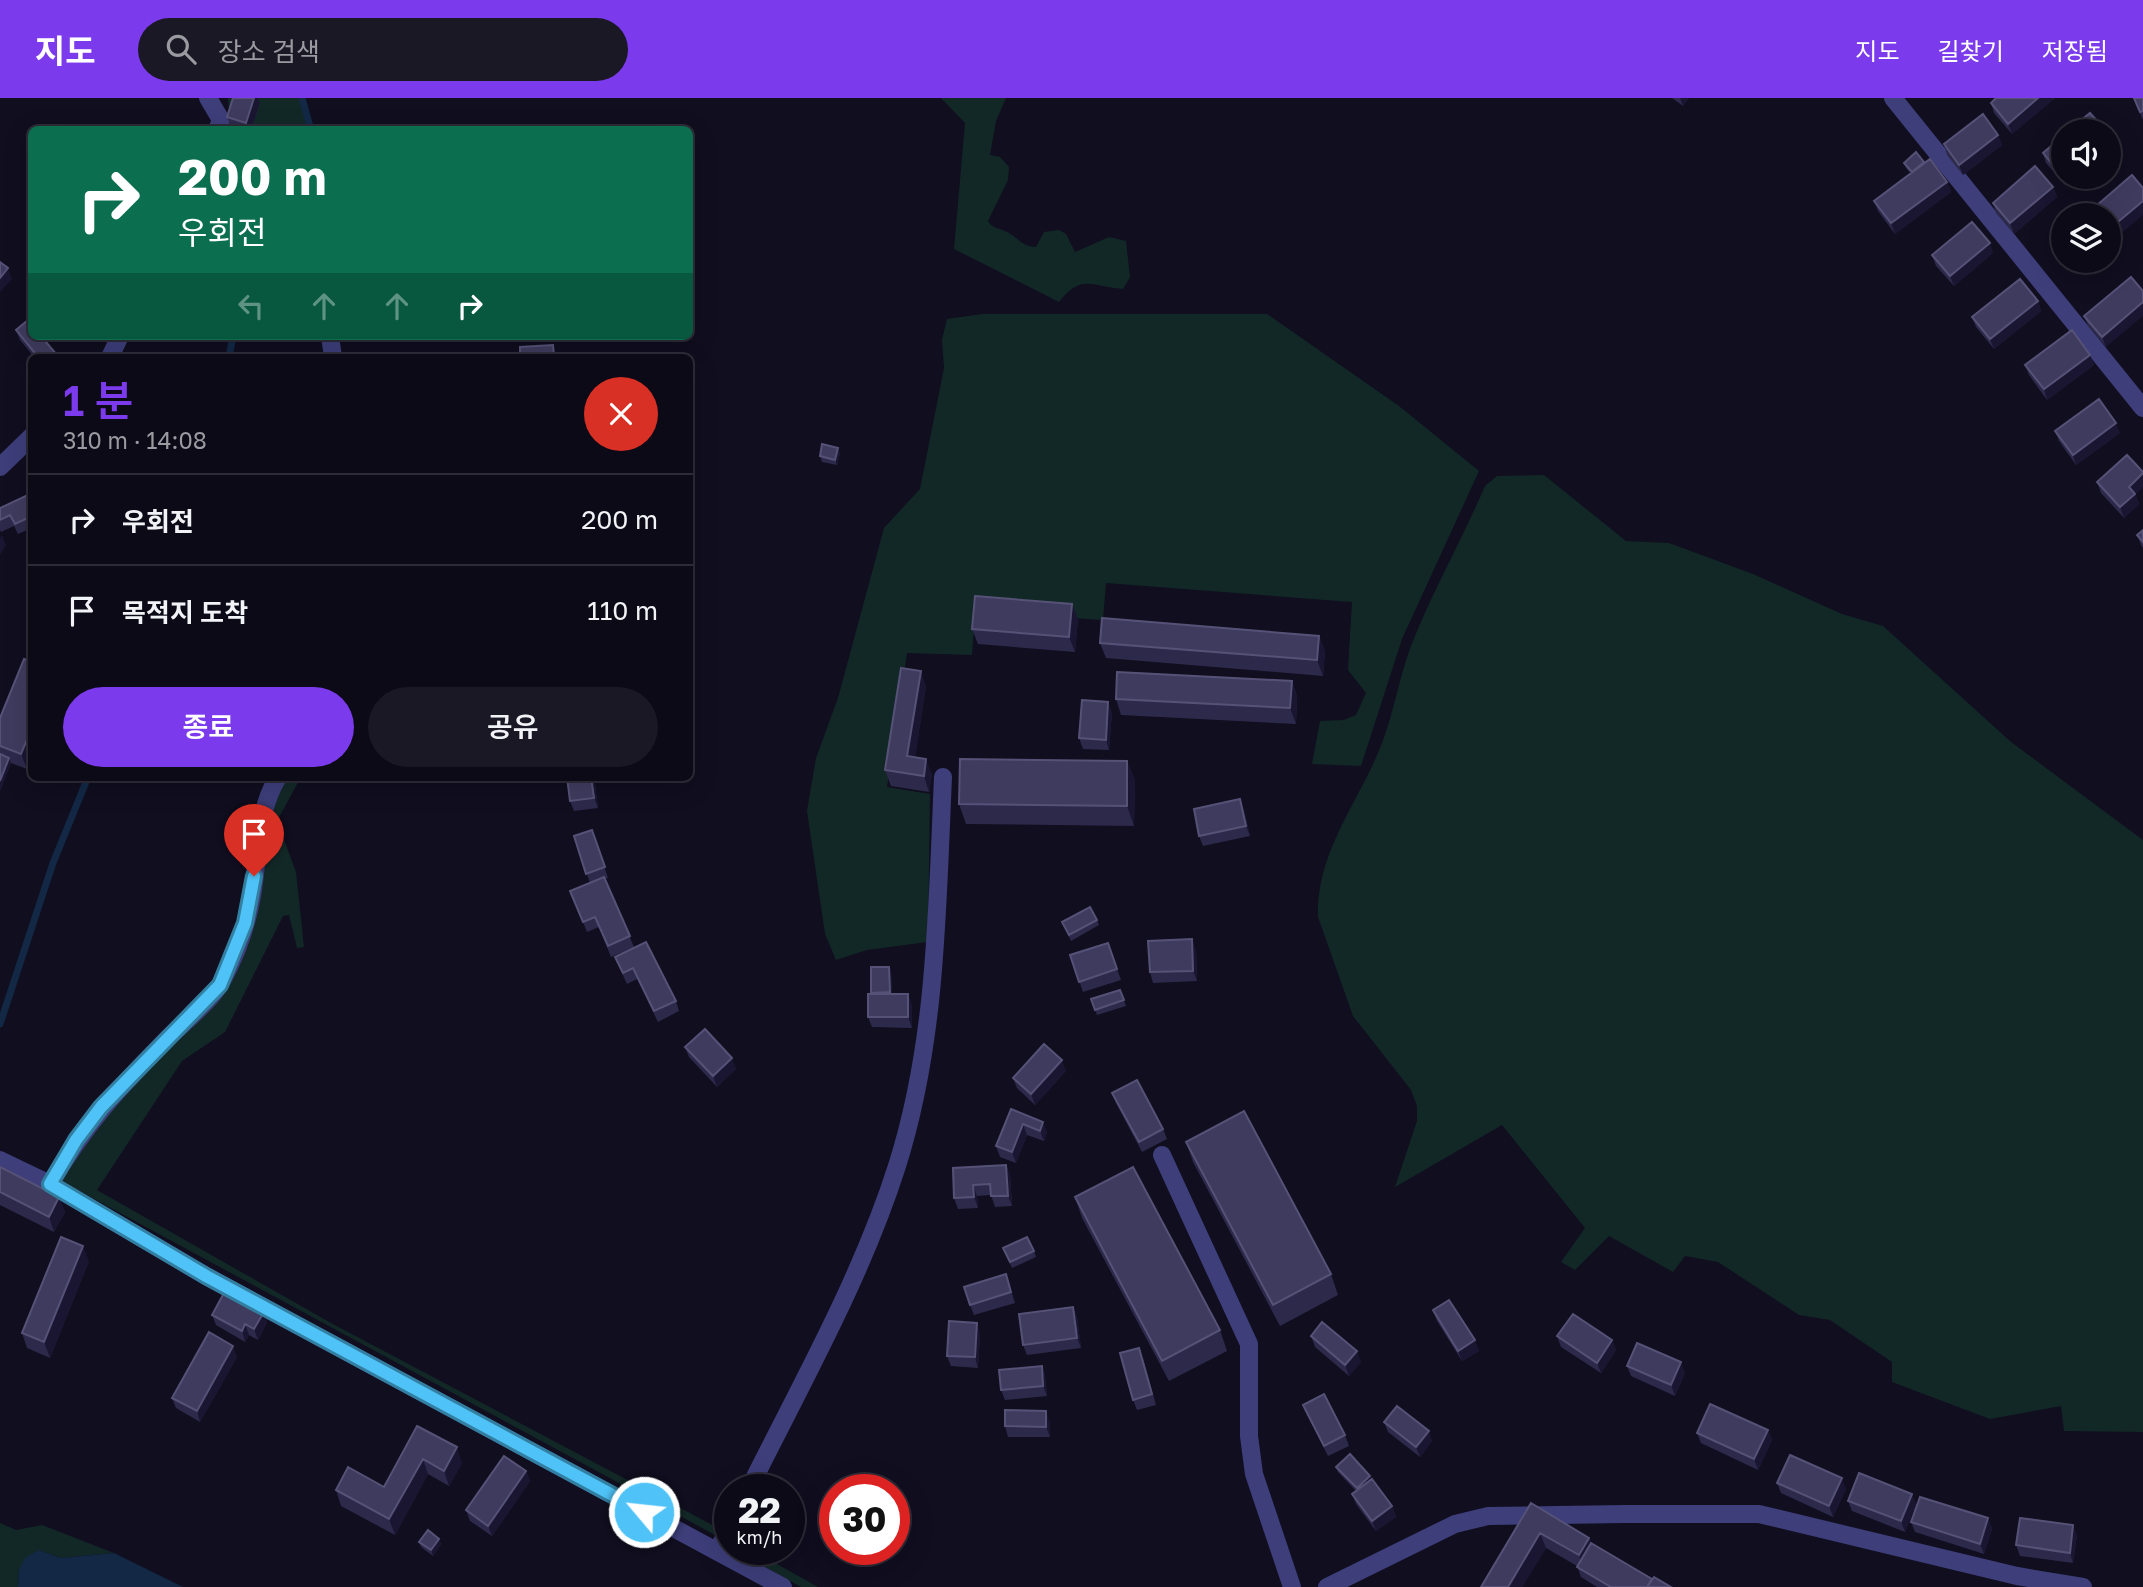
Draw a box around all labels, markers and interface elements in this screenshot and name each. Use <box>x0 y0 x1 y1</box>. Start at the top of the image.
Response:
search box <box>138 18 628 81</box>
icon: search <box>162 30 200 68</box>
text: 지도 <box>35 31 96 70</box>
text: 장소 검색 <box>218 36 320 67</box>
text: 지도 <box>1855 36 1900 65</box>
text: 길찾기 <box>1938 36 2004 65</box>
text: 저장됨 <box>2042 36 2108 65</box>
map controls <box>2051 119 2121 273</box>
button: sound <box>2051 119 2121 189</box>
text: 200 m <box>178 147 327 206</box>
icon: right <box>63 154 154 245</box>
button: layers <box>2051 203 2121 273</box>
text: 우회전 <box>178 213 266 251</box>
icon: left <box>232 287 270 325</box>
icon: ahead <box>305 287 343 325</box>
icon: ahead <box>378 287 416 325</box>
icon: right <box>451 287 489 325</box>
text: 1 분 <box>63 375 133 425</box>
button: close <box>584 377 658 451</box>
text: 310 m · 14:08 <box>63 426 207 454</box>
icon: right <box>63 501 101 539</box>
text: 200 m <box>581 504 658 535</box>
text: 우회전 <box>122 506 194 537</box>
icon: arrive <box>63 592 101 630</box>
text: 110 m <box>587 595 658 626</box>
text: 목적지 도착 <box>122 597 248 628</box>
button: 종료 <box>63 687 354 767</box>
button: 공유 <box>368 687 658 767</box>
pin <box>224 804 284 876</box>
icon: arrive <box>235 815 273 853</box>
speed limit sign: 30 <box>819 1474 910 1565</box>
position arrow <box>607 1475 681 1549</box>
text: 22 <box>738 1489 781 1531</box>
text: km/h <box>737 1526 782 1548</box>

